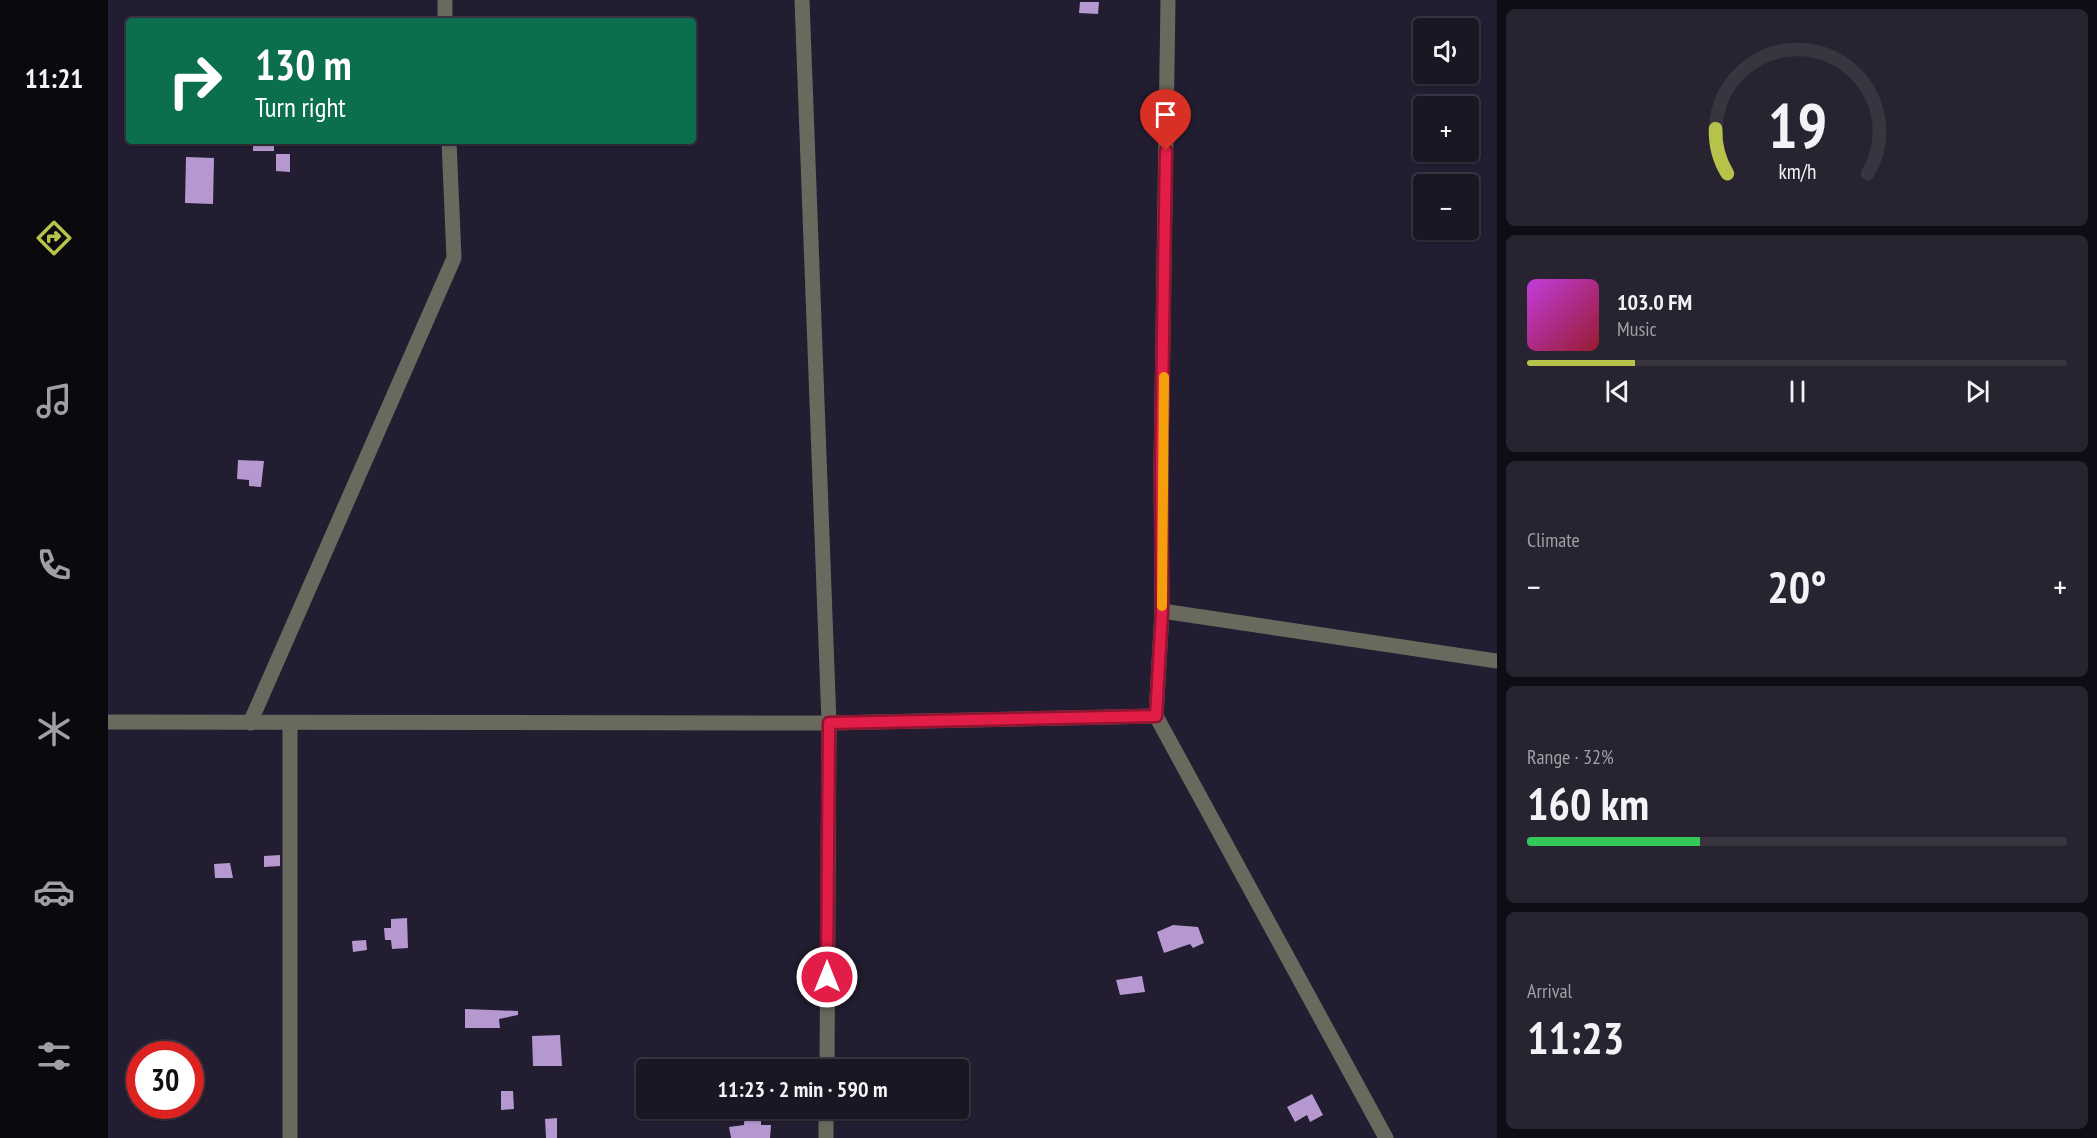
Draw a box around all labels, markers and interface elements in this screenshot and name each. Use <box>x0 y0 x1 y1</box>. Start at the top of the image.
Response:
map controls <box>1413 18 1479 240</box>
button: sound <box>1413 18 1479 84</box>
text: 130 m <box>255 37 352 92</box>
icon: right <box>156 42 234 120</box>
text: 11:21 <box>25 61 83 95</box>
text: 19 <box>1767 85 1827 166</box>
pin <box>1140 89 1191 151</box>
text: Turn right <box>255 90 346 124</box>
button: + <box>1413 96 1479 162</box>
icon: arrive <box>1149 98 1182 131</box>
text: km/h <box>1778 158 1816 186</box>
button: − <box>1413 174 1479 240</box>
icon: directions <box>33 217 75 259</box>
text: 103.0 FM <box>1617 288 1692 316</box>
text: Music <box>1617 316 1657 342</box>
icon: previous <box>1601 375 1634 408</box>
icon: pause <box>1781 375 1814 408</box>
icon: next <box>1961 375 1994 408</box>
icon: music <box>33 380 75 422</box>
text: Climate <box>1527 527 1580 553</box>
icon: phone <box>33 544 75 586</box>
text: 20° <box>1767 557 1827 615</box>
text: − <box>1527 565 1541 608</box>
text: + <box>2053 565 2067 608</box>
icon: climate <box>33 708 75 750</box>
text: Range · 32% <box>1527 744 1614 770</box>
text: 160 km <box>1527 774 1649 832</box>
icon: car <box>33 871 75 913</box>
position arrow <box>795 945 859 1009</box>
text: Arrival <box>1527 978 1572 1004</box>
text: 11:23 <box>1527 1008 1624 1066</box>
icon: filters <box>33 1035 75 1077</box>
speed limit sign: 30 <box>126 1041 204 1119</box>
text: 11:23 · 2 min · 590 m <box>717 1075 888 1103</box>

